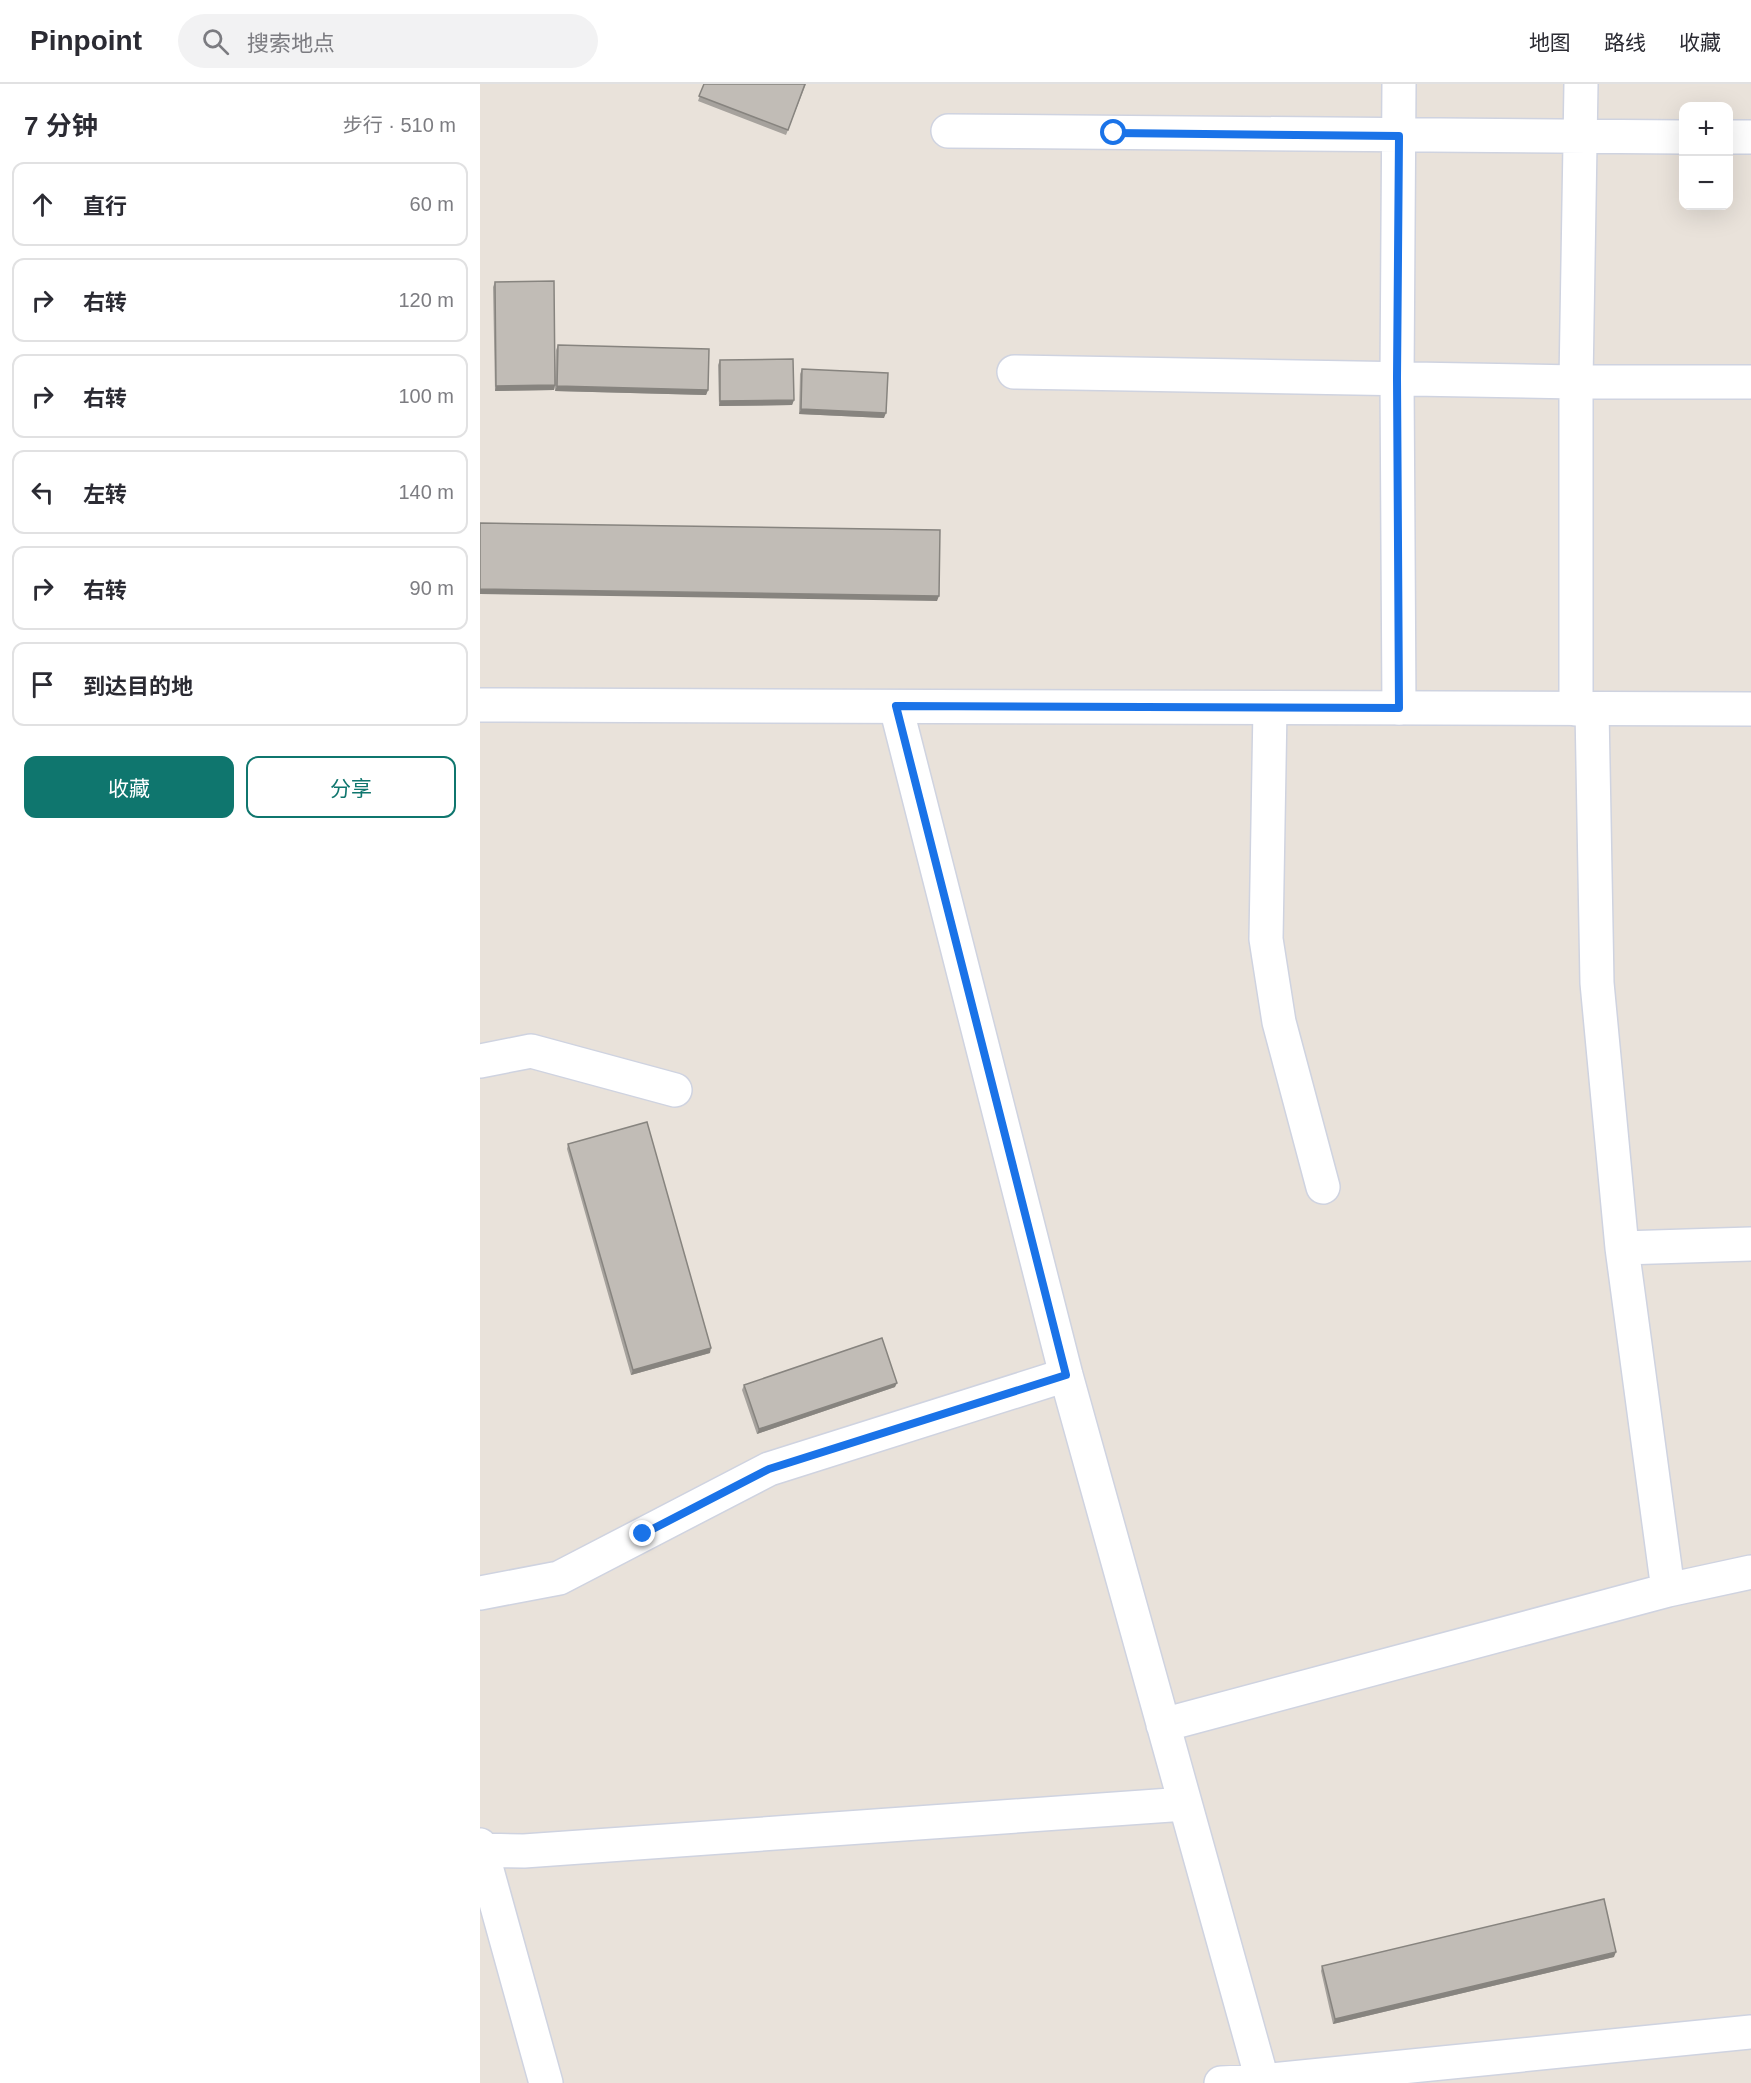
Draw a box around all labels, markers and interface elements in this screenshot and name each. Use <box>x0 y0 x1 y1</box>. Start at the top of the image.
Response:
search box <box>178 14 598 68</box>
text: Pinpoint <box>30 25 142 56</box>
icon: search <box>199 25 232 58</box>
text: 搜索地点 <box>247 31 335 56</box>
text: 地图 <box>1529 31 1571 54</box>
text: 路线 <box>1604 31 1646 54</box>
text: 收藏 <box>1679 31 1721 54</box>
map controls <box>1679 102 1733 210</box>
button: + <box>1679 102 1733 156</box>
text: 7 分钟 <box>24 111 98 141</box>
text: 步行 · 510 m <box>343 114 456 136</box>
route start <box>1100 119 1126 145</box>
button: − <box>1679 156 1733 210</box>
icon: ahead <box>26 188 59 221</box>
text: 60 m <box>410 193 454 215</box>
text: 直行 <box>83 194 127 219</box>
icon: right <box>26 284 59 317</box>
text: 120 m <box>398 289 454 311</box>
text: 右转 <box>83 290 127 315</box>
icon: right <box>26 380 59 413</box>
text: 100 m <box>398 385 454 407</box>
text: 右转 <box>83 386 127 411</box>
icon: left <box>26 476 59 509</box>
text: 140 m <box>398 481 454 503</box>
text: 左转 <box>83 482 127 507</box>
icon: right <box>26 572 59 605</box>
text: 90 m <box>410 577 454 599</box>
text: 右转 <box>83 578 127 603</box>
icon: arrive <box>26 668 59 701</box>
text: 到达目的地 <box>83 674 193 699</box>
button: 收藏 <box>24 756 234 818</box>
button: 分享 <box>246 756 456 818</box>
route end <box>629 1520 655 1546</box>

